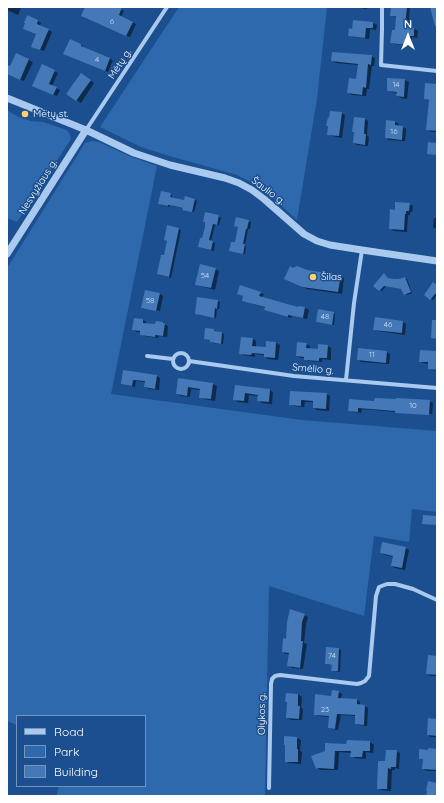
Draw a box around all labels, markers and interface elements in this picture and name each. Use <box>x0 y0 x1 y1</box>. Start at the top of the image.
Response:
north arrow <box>388 16 428 56</box>
house number: 6 <box>110 17 114 27</box>
text: N <box>404 17 412 31</box>
street label: Mėtų g. <box>106 47 134 81</box>
house number: 4 <box>95 55 99 65</box>
house number: 14 <box>392 80 400 90</box>
place label: Mėtų st. <box>33 108 69 120</box>
marker: Mėtų st. <box>20 109 30 119</box>
house number: 16 <box>390 127 398 137</box>
street label: Nesvyžiaus g. <box>16 157 60 217</box>
street label: Šaulio g. <box>249 175 287 207</box>
house number: 54 <box>201 271 209 281</box>
place label: Šilas <box>321 271 342 283</box>
marker: Šilas <box>308 272 318 282</box>
house number: 58 <box>146 296 154 306</box>
house number: 48 <box>321 312 329 322</box>
house number: 46 <box>384 320 392 330</box>
house number: 11 <box>369 350 375 360</box>
street label: Smėlio g. <box>292 361 334 377</box>
house number: 10 <box>409 401 417 411</box>
house number: 74 <box>328 651 336 661</box>
street label: Olykos g. <box>256 693 268 735</box>
house number: 23 <box>321 705 329 715</box>
legend <box>16 715 146 787</box>
text: Road <box>54 724 84 739</box>
text: Park <box>54 744 79 759</box>
text: Building <box>54 764 98 779</box>

